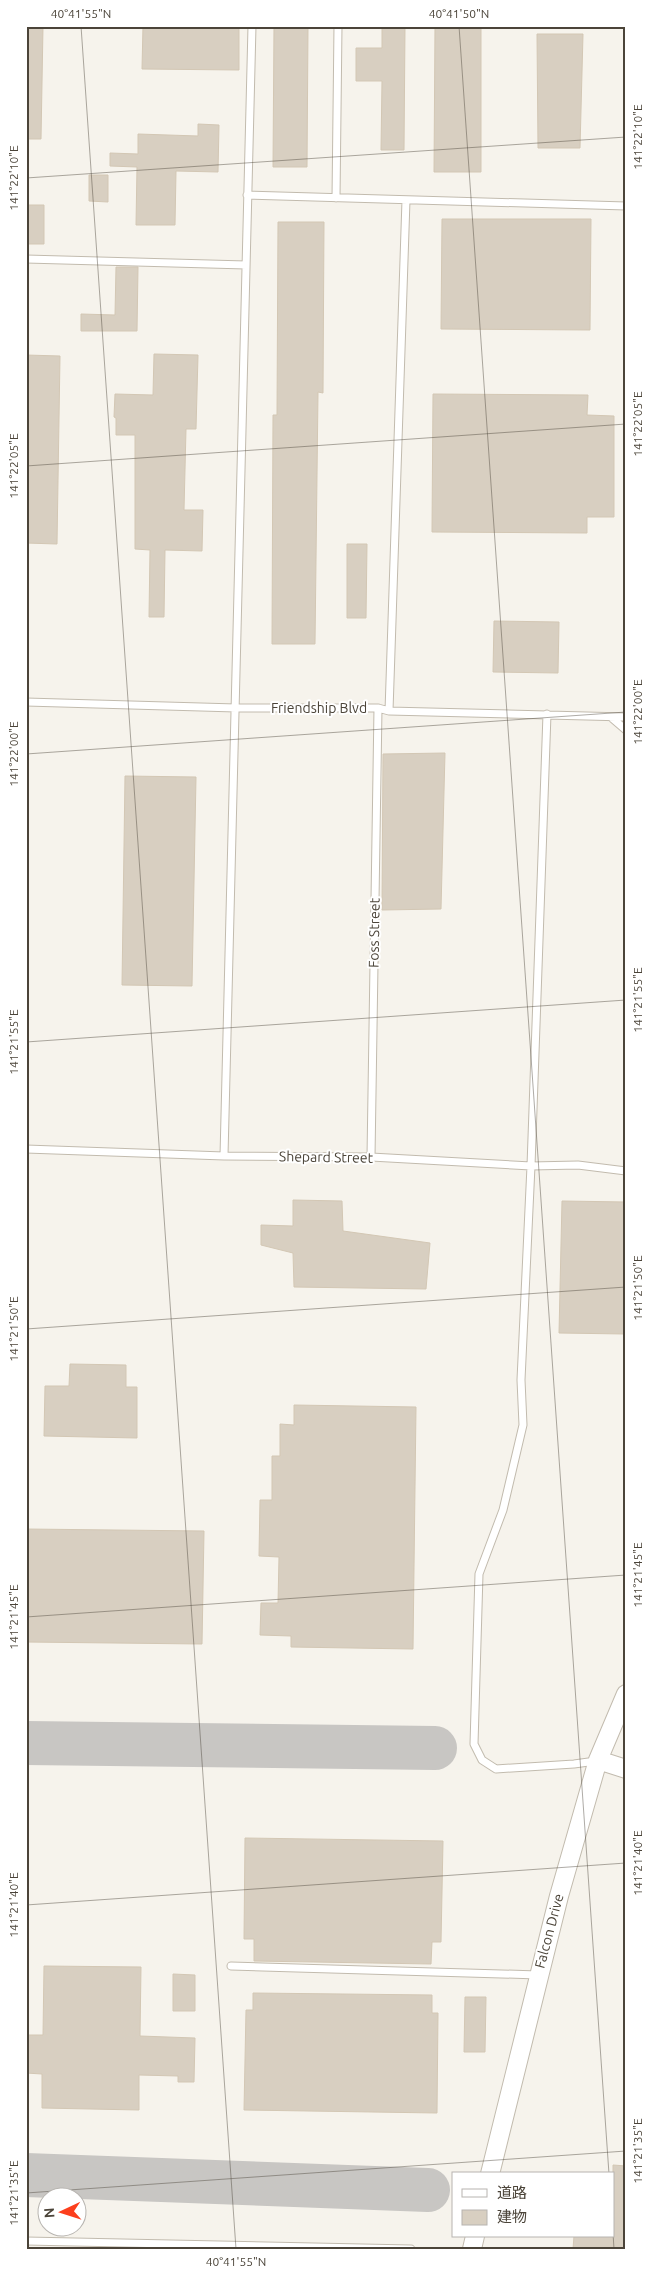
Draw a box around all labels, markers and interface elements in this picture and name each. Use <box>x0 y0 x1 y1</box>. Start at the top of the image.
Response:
text: 40°41'55"N <box>51 7 111 20</box>
text: 40°41'50"N <box>429 7 489 20</box>
text: 141°22'10"E <box>631 104 644 170</box>
text: 141°22'10"E <box>7 145 20 211</box>
text: 141°22'05"E <box>631 391 644 457</box>
text: 141°22'05"E <box>7 433 20 499</box>
text: 141°22'00"E <box>631 679 644 745</box>
street label: Friendship Blvd <box>271 700 367 716</box>
text: 141°22'00"E <box>7 721 20 787</box>
street label: Foss Street <box>365 897 383 968</box>
text: 141°21'55"E <box>631 967 644 1033</box>
text: 141°21'55"E <box>7 1009 20 1075</box>
street label: Shepard Street <box>279 1148 374 1166</box>
text: 141°21'50"E <box>631 1255 644 1321</box>
text: 141°21'50"E <box>7 1296 20 1362</box>
text: 141°21'45"E <box>631 1542 644 1608</box>
text: 141°21'45"E <box>7 1584 20 1650</box>
text: 141°21'40"E <box>631 1830 644 1896</box>
text: 141°21'40"E <box>7 1872 20 1938</box>
street label: Falcon Drive <box>531 1892 567 1970</box>
text: 141°21'35"E <box>631 2118 644 2184</box>
text: 141°21'35"E <box>7 2160 20 2226</box>
legend <box>452 2172 614 2238</box>
text: 道路 <box>497 2184 527 2201</box>
north arrow <box>38 2188 88 2238</box>
text: N <box>41 2207 57 2219</box>
text: 建物 <box>497 2208 527 2225</box>
text: 40°41'55"N <box>206 2255 266 2268</box>

